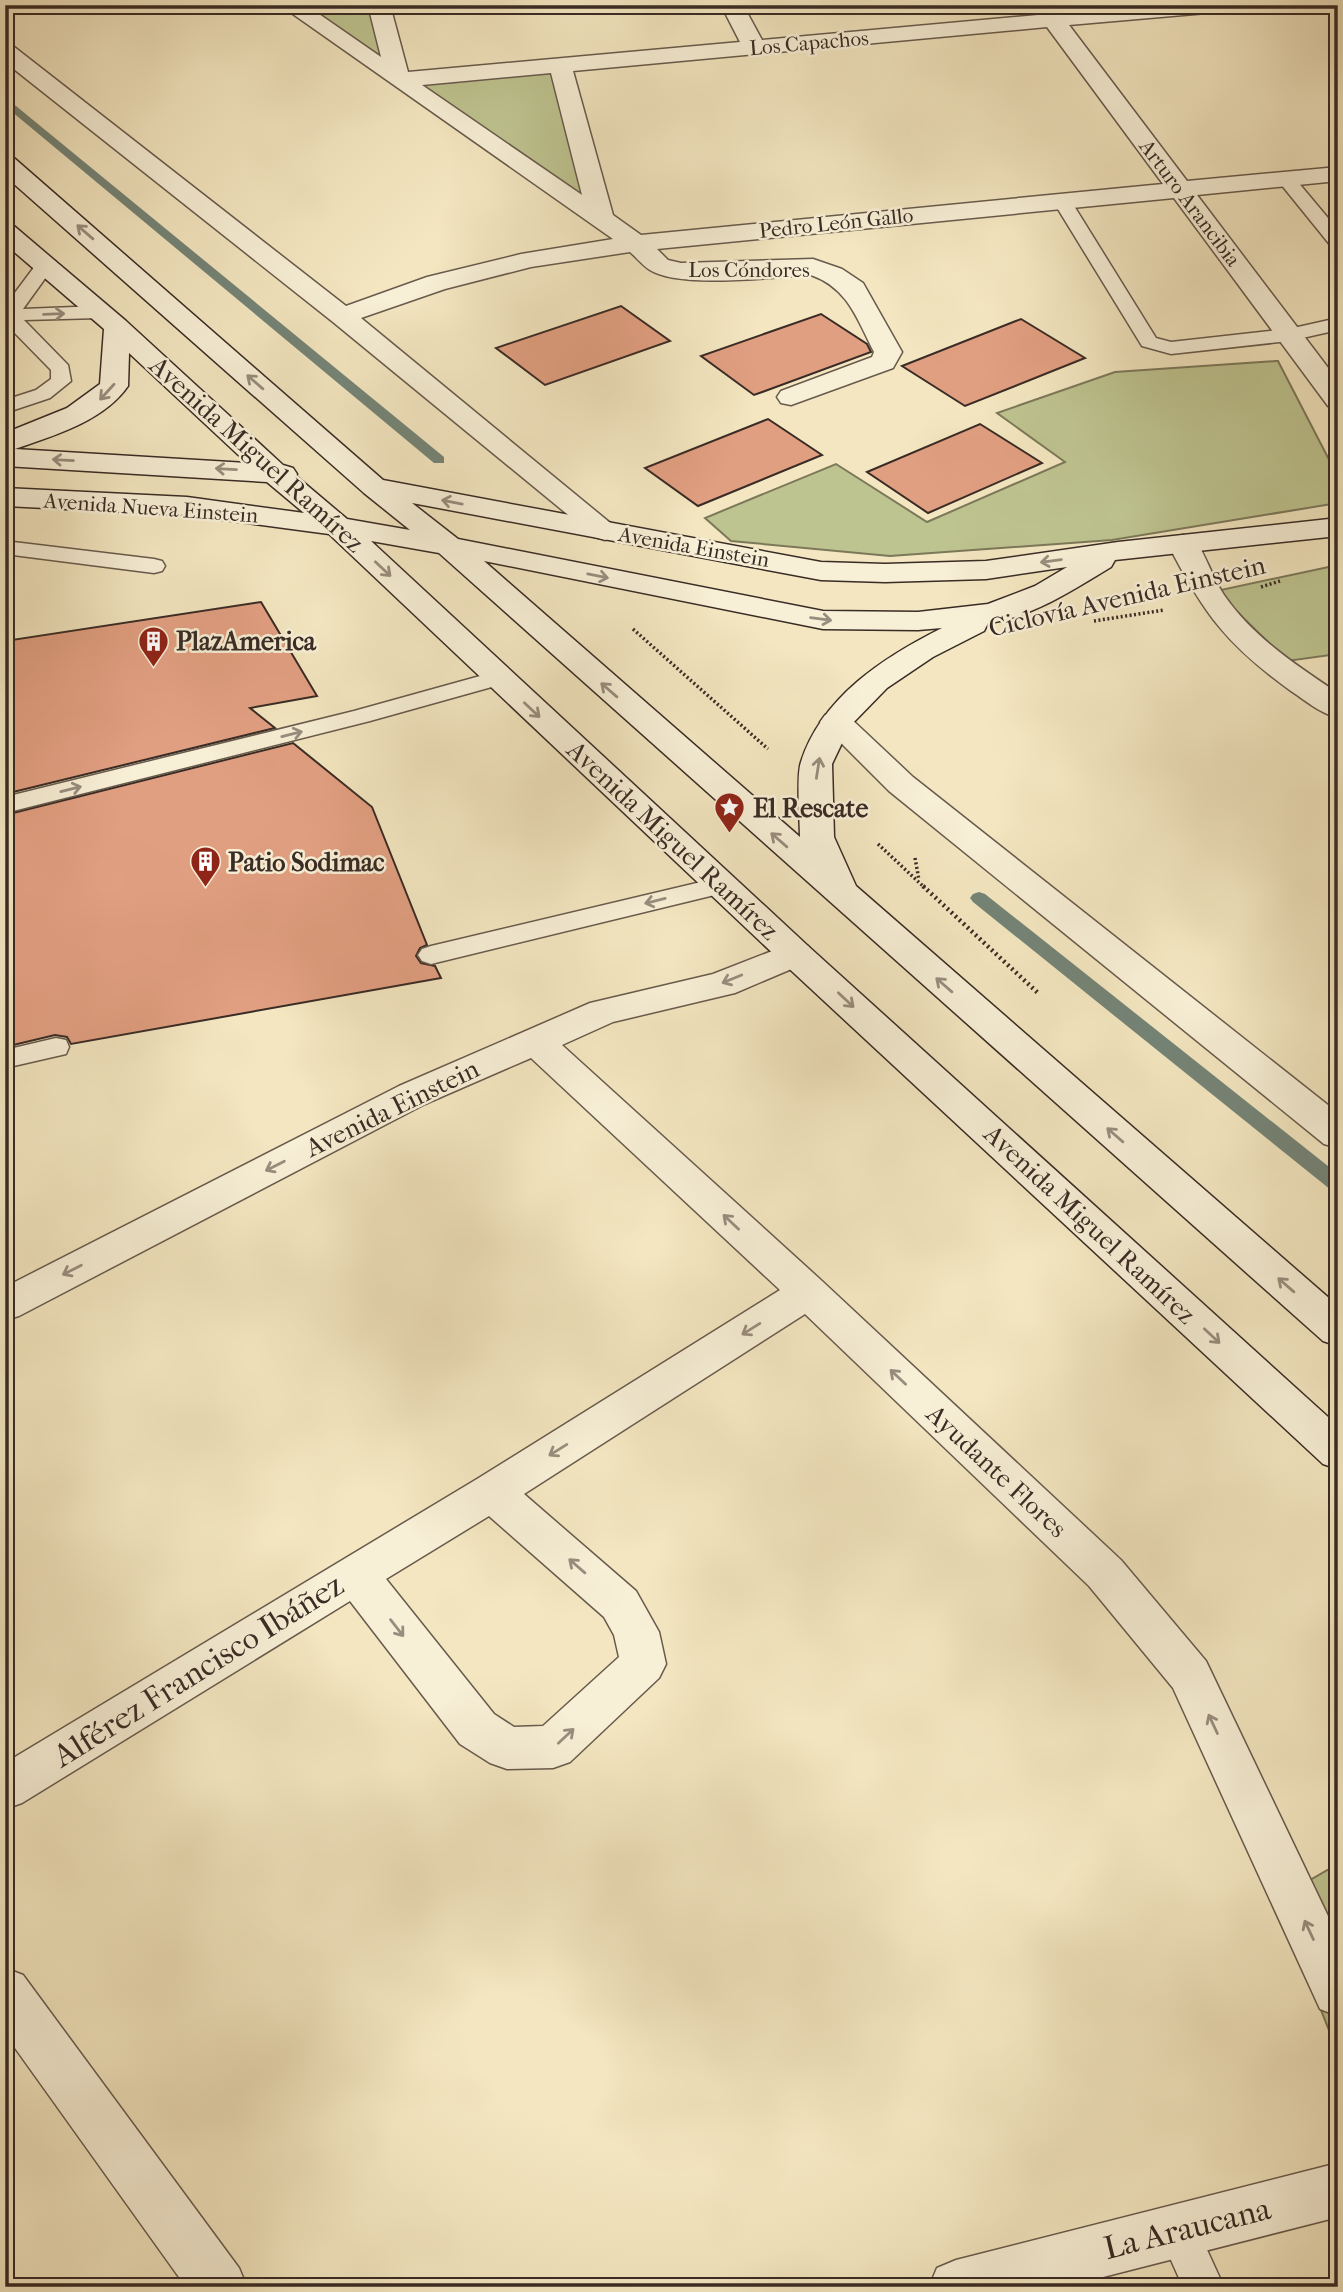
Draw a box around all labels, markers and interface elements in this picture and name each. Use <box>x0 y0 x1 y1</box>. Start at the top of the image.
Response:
street label: Los Capachos <box>748 26 870 60</box>
street label: Arturo Arancibia <box>1134 134 1246 271</box>
street label: Pedro León Gallo <box>758 203 914 243</box>
one-way arrow <box>76 224 94 240</box>
street label: Los Cóndores <box>688 258 810 282</box>
one-way arrow <box>42 307 65 320</box>
street label: Avenida Miguel Ramírez <box>142 349 370 559</box>
one-way arrow <box>246 374 264 390</box>
one-way arrow <box>99 383 115 401</box>
one-way arrow <box>52 453 75 466</box>
one-way arrow <box>215 463 238 476</box>
street label: Avenida Nueva Einstein <box>42 488 259 527</box>
one-way arrow <box>441 495 464 508</box>
street label: Avenida Einstein <box>616 522 771 572</box>
street label: Ciclovía Avenida Einstein <box>986 550 1269 643</box>
one-way arrow <box>1040 554 1063 567</box>
one-way arrow <box>374 561 391 578</box>
one-way arrow <box>586 569 609 583</box>
one-way arrow <box>809 612 832 625</box>
building icon: PlazAmerica <box>136 624 170 668</box>
place label: PlazAmerica <box>176 626 317 657</box>
one-way arrow <box>600 682 618 698</box>
one-way arrow <box>523 702 541 718</box>
one-way arrow <box>280 727 303 740</box>
street label: Avenida Miguel Ramírez <box>560 734 785 946</box>
one-way arrow <box>812 757 825 779</box>
one-way arrow <box>60 782 82 795</box>
place icon: El Rescate <box>713 791 747 835</box>
place label: El Rescate <box>753 793 868 824</box>
one-way arrow <box>771 832 789 848</box>
building icon: Patio Sodimac <box>188 845 222 889</box>
place label: Patio Sodimac <box>228 847 385 878</box>
one-way arrow <box>644 895 667 909</box>
one-way arrow <box>722 974 743 987</box>
one-way arrow <box>935 977 953 993</box>
one-way arrow <box>836 992 854 1008</box>
street label: Avenida Einstein <box>300 1053 484 1164</box>
street label: Avenida Miguel Ramírez <box>977 1118 1202 1330</box>
one-way arrow <box>1107 1127 1125 1143</box>
one-way arrow <box>265 1159 286 1173</box>
one-way arrow <box>723 1213 740 1230</box>
one-way arrow <box>62 1264 83 1277</box>
one-way arrow <box>1278 1277 1296 1293</box>
one-way arrow <box>741 1322 761 1336</box>
one-way arrow <box>1203 1328 1220 1345</box>
one-way arrow <box>890 1368 907 1385</box>
street label: Ayudante Flores <box>919 1398 1073 1544</box>
one-way arrow <box>549 1442 568 1457</box>
one-way arrow <box>568 1558 586 1574</box>
street label: Alférez Francisco Ibáñez <box>45 1566 350 1776</box>
one-way arrow <box>390 1618 405 1636</box>
one-way arrow <box>1206 1714 1219 1735</box>
one-way arrow <box>557 1728 575 1744</box>
one-way arrow <box>1302 1920 1315 1942</box>
street label: La Araucana <box>1100 2190 1275 2267</box>

